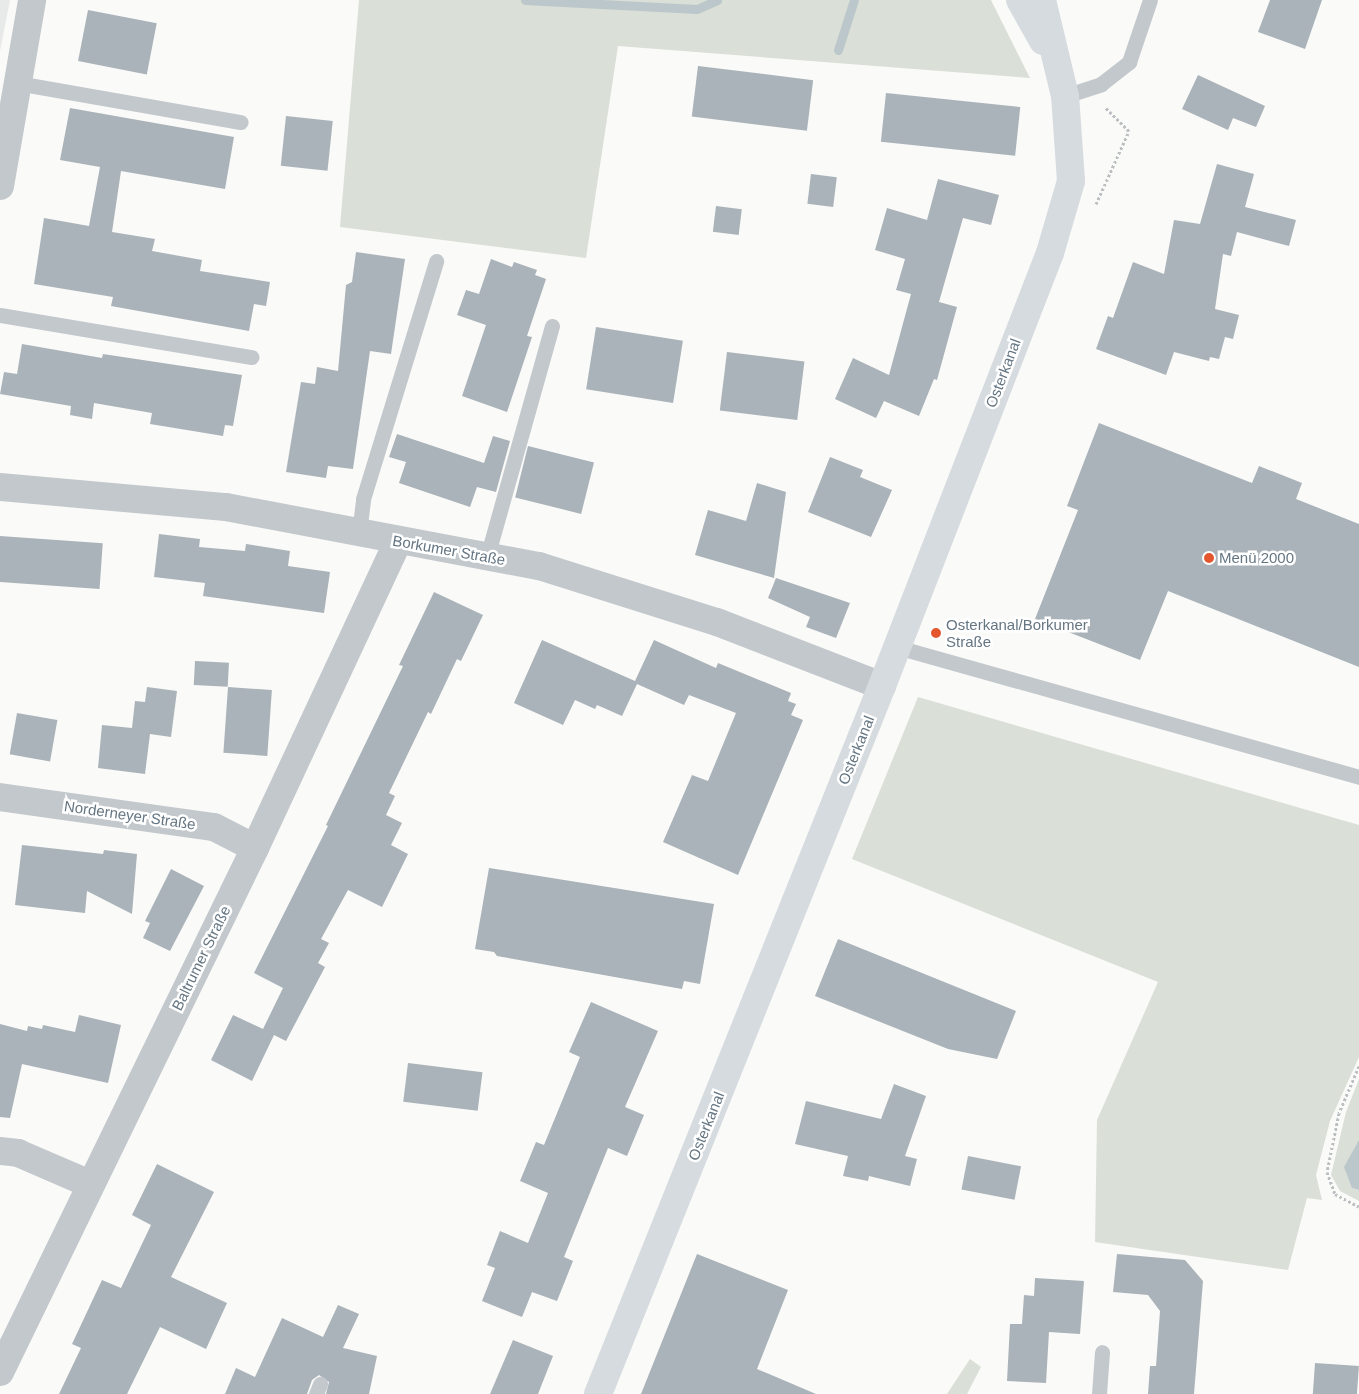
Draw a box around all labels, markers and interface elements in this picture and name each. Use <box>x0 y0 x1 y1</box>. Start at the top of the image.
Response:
street label: Osterkanal <box>982 336 1024 410</box>
street label: Borkumer Straße <box>391 531 507 569</box>
place label: Menü 2000 <box>1219 549 1294 567</box>
marker: Menü 2000 <box>1203 552 1215 564</box>
place label: Osterkanal/Borkumer Straße <box>946 615 1088 650</box>
marker: Osterkanal/Borkumer Straße <box>930 627 942 639</box>
street label: Osterkanal <box>834 713 878 787</box>
street label: Norderneyer Straße <box>63 797 197 833</box>
street label: Baltrumer Straße <box>168 903 234 1013</box>
street label: Osterkanal <box>684 1089 728 1163</box>

